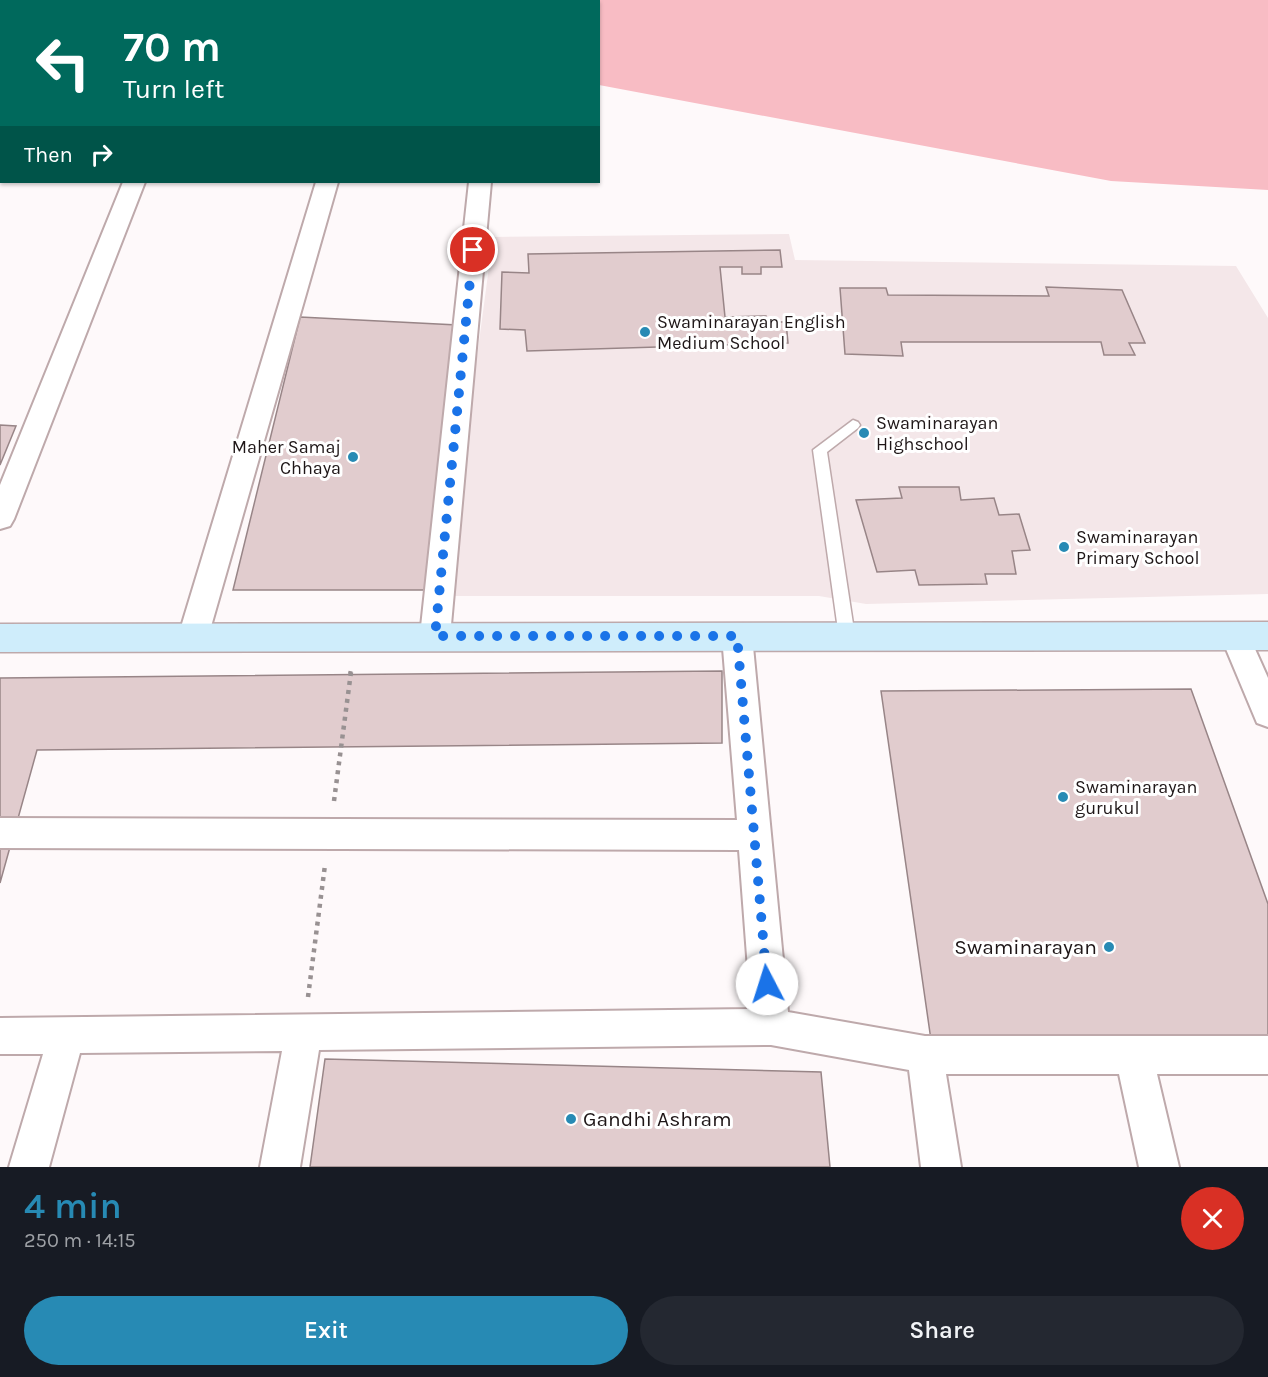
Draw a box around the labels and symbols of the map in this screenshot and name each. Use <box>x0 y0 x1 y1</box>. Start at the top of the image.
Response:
pin <box>447 224 498 275</box>
place label: Swaminarayan English Medium School <box>657 311 846 354</box>
marker: Swaminarayan English Medium School <box>638 325 652 339</box>
place label: Swaminarayan Highschool <box>876 412 998 455</box>
marker: Swaminarayan Highschool <box>857 426 871 440</box>
place label: Maher Samaj Chhaya <box>232 436 341 479</box>
marker: Maher Samaj Chhaya <box>346 450 360 464</box>
place label: Swaminarayan Primary School <box>1076 526 1200 569</box>
marker: Swaminarayan Primary School <box>1057 540 1071 554</box>
place label: Swaminarayan gurukul <box>1075 776 1197 819</box>
marker: Swaminarayan gurukul <box>1056 790 1070 804</box>
place label: Swaminarayan <box>954 935 1097 959</box>
marker: Swaminarayan <box>1102 940 1116 954</box>
position arrow <box>735 952 799 1016</box>
place label: Gandhi Ashram <box>583 1107 732 1131</box>
marker: Gandhi Ashram <box>564 1112 578 1126</box>

